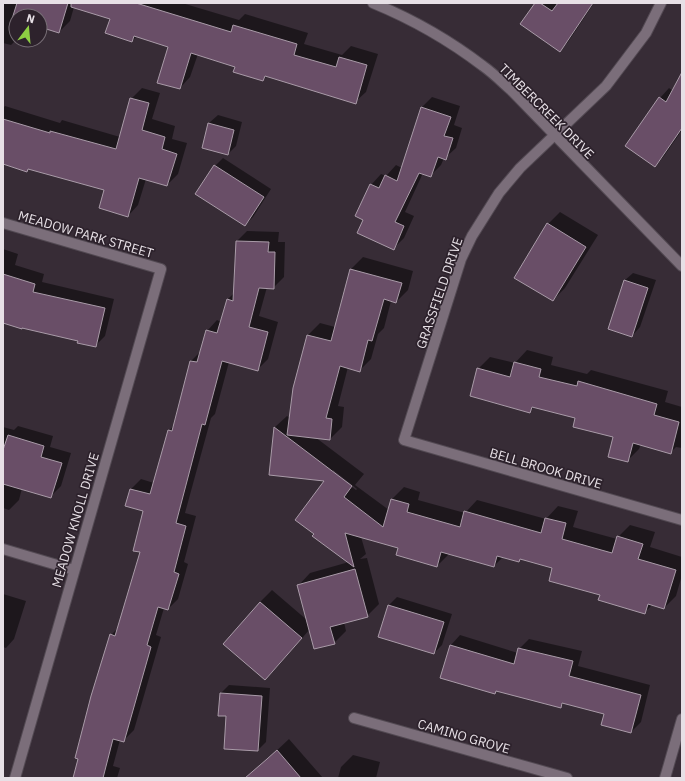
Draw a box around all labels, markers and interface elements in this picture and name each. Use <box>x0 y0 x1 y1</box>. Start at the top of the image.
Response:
north arrow <box>8 8 48 48</box>
text: N <box>25 11 37 26</box>
street label: TIMBERCREEK DRIVE <box>495 60 598 163</box>
street label: MEADOW PARK STREET <box>16 207 156 262</box>
street label: GRASSFIELD DRIVE <box>412 235 467 351</box>
street label: BELL BROOK DRIVE <box>488 444 604 493</box>
street label: MEADOW KNOLL DRIVE <box>48 451 103 590</box>
street label: CAMINO GROVE <box>416 715 512 758</box>

